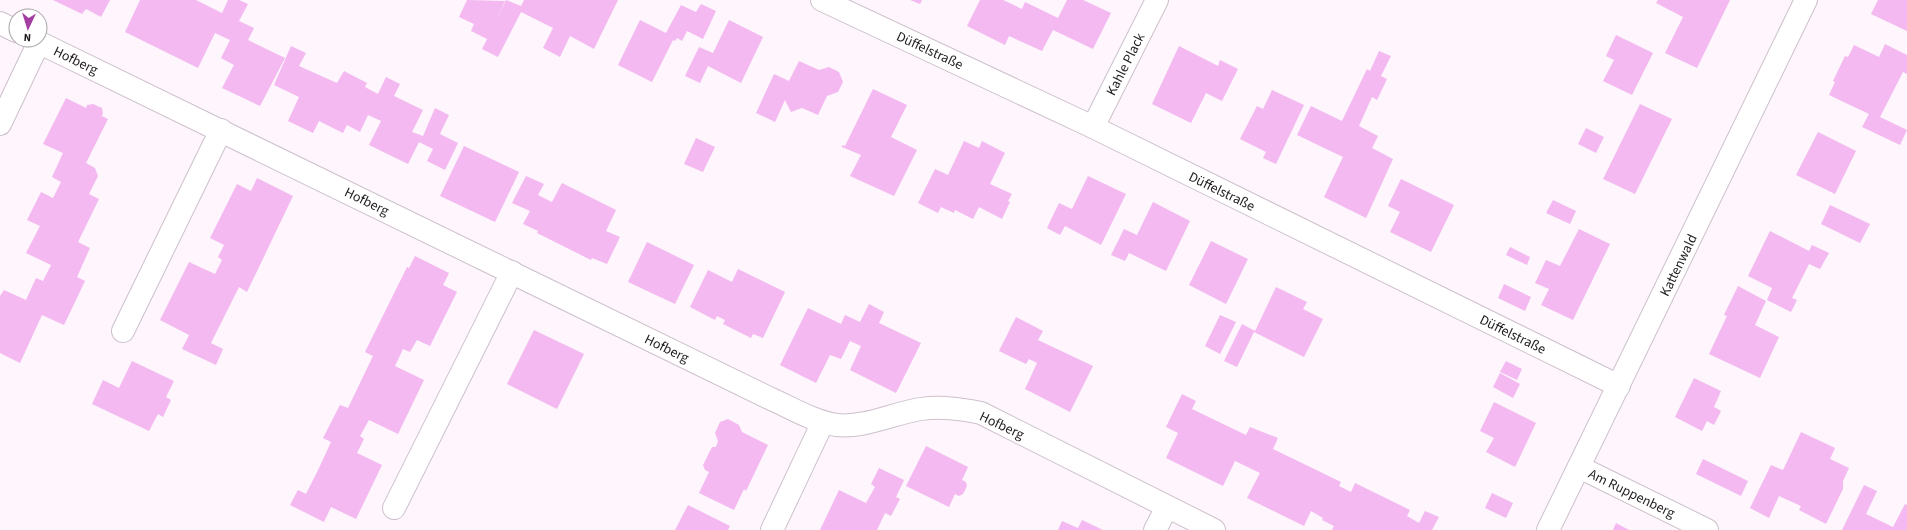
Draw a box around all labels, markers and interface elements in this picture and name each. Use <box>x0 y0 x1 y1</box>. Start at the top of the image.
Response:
north arrow <box>8 8 48 48</box>
street label: Düffelstraße <box>893 27 966 75</box>
text: N <box>23 30 32 45</box>
street label: Kahle Plack <box>1102 30 1150 99</box>
street label: Hofberg <box>50 42 101 80</box>
street label: Düffelstraße <box>1185 167 1258 217</box>
street label: Hofberg <box>341 183 392 221</box>
street label: Kattenwald <box>1655 231 1703 300</box>
street label: Düffelstraße <box>1476 310 1549 360</box>
street label: Hofberg <box>641 330 692 368</box>
street label: Hofberg <box>976 407 1027 445</box>
street label: Am Ruppenberg <box>1585 464 1678 524</box>

